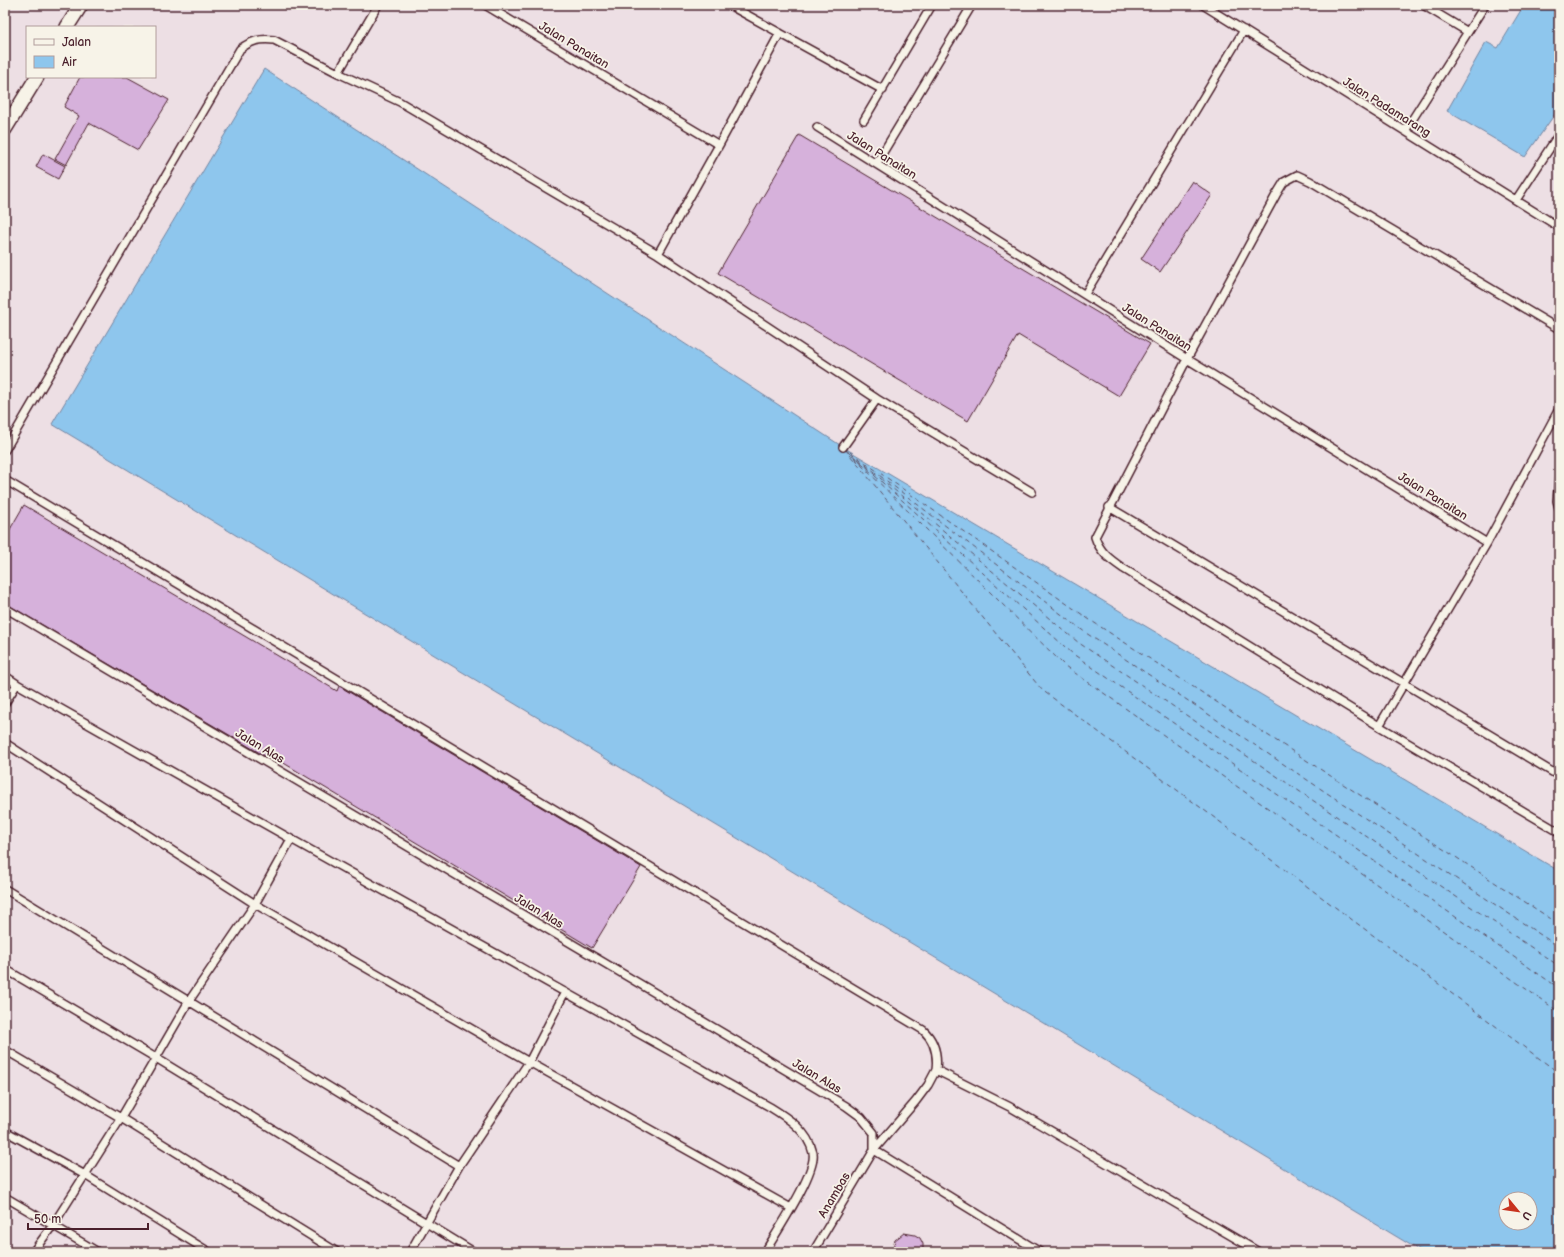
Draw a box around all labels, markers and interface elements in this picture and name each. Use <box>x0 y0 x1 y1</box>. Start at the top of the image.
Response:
street label: Jalan Panaitan <box>536 19 612 72</box>
legend <box>26 26 156 78</box>
text: Jalan <box>62 35 91 50</box>
text: Air <box>62 55 77 70</box>
street label: Jalan Padamarang <box>1340 74 1434 141</box>
street label: Jalan Panaitan <box>844 128 920 183</box>
street label: Jalan Panaitan <box>1119 300 1195 355</box>
street label: Jalan Panaitan <box>1395 469 1471 524</box>
street label: Jalan Alas <box>232 726 287 767</box>
street label: Jalan Alas <box>511 891 566 932</box>
street label: Jalan Alas <box>789 1056 844 1097</box>
street label: Anambas <box>815 1170 854 1221</box>
north arrow <box>1498 1191 1538 1231</box>
scale bar <box>28 1205 148 1231</box>
text: U <box>1519 1209 1534 1222</box>
text: 50 m <box>34 1212 61 1227</box>

